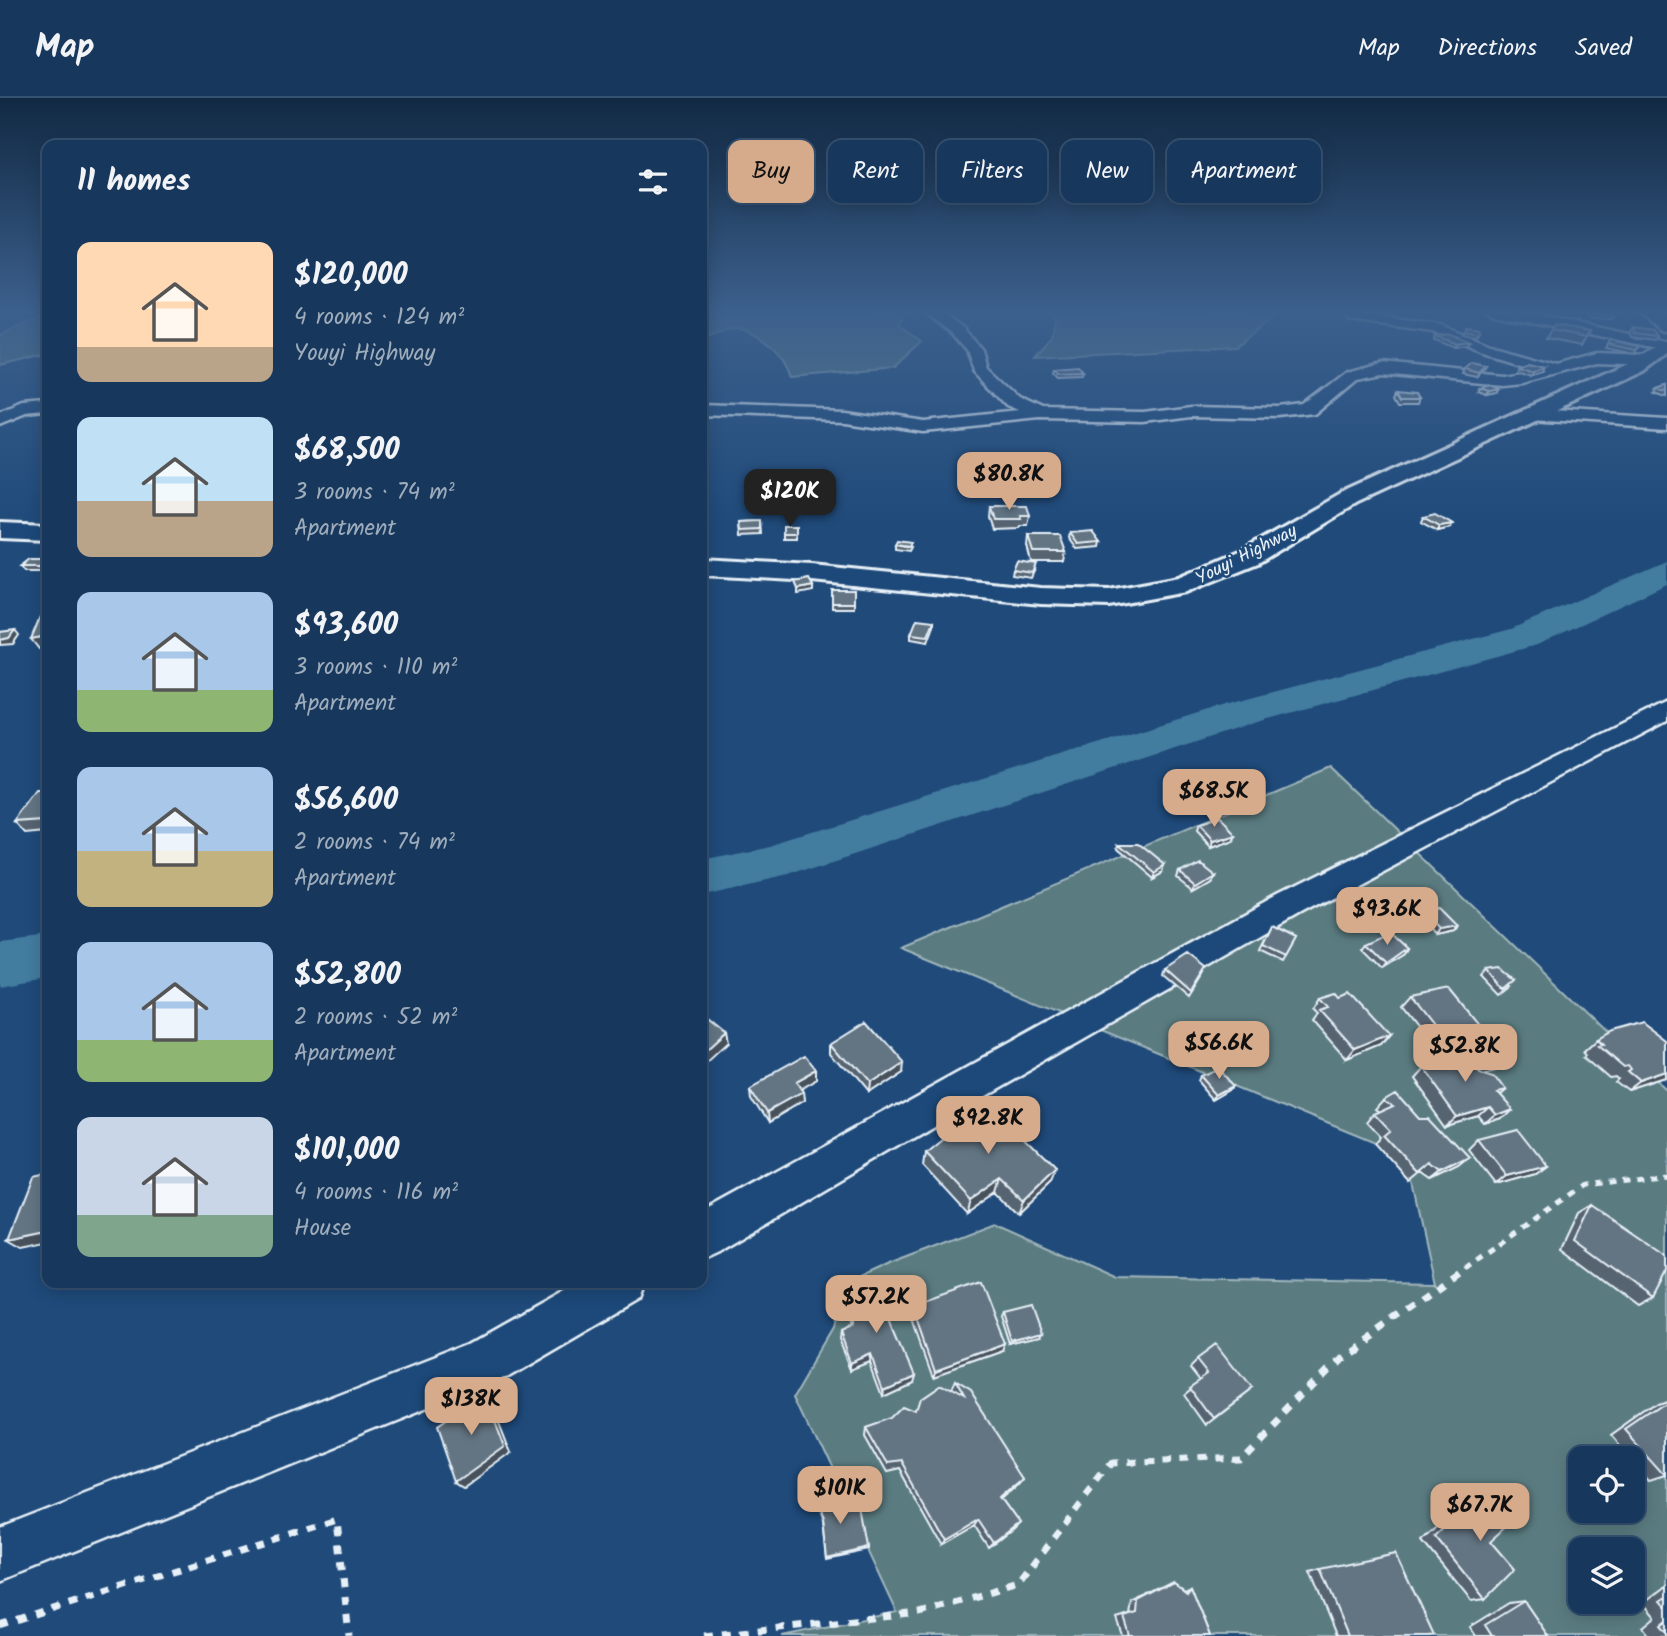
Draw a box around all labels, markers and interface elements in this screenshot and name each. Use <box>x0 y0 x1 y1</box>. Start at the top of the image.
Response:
text: Map <box>35 22 95 75</box>
text: Map <box>1358 29 1400 68</box>
text: Directions <box>1438 29 1537 68</box>
text: Saved <box>1575 29 1632 68</box>
chip: Buy <box>728 140 814 203</box>
chip: Rent <box>828 140 923 203</box>
chip: Filters <box>937 140 1047 203</box>
chip: New <box>1061 140 1153 203</box>
chip: Apartment <box>1167 140 1321 203</box>
text: 11 homes <box>77 158 190 206</box>
icon: filters <box>634 163 672 201</box>
text: $120,000 <box>294 252 408 300</box>
icon: home <box>133 270 217 354</box>
text: 4 rooms · 124 m² <box>294 300 464 336</box>
text: Youyi Highway <box>294 336 435 372</box>
text: $68,500 <box>294 427 400 475</box>
icon: home <box>133 445 217 529</box>
pin: $80.8K <box>952 452 1066 512</box>
text: $80.8K <box>973 457 1045 493</box>
pin: $120K <box>741 470 839 529</box>
text: $120K <box>760 474 820 510</box>
text: 3 rooms · 74 m² <box>294 475 455 511</box>
text: Apartment <box>294 511 396 547</box>
street label: Youyi Highway <box>1191 517 1303 593</box>
text: $93,600 <box>294 602 398 650</box>
icon: home <box>133 620 217 704</box>
text: 3 rooms · 110 m² <box>294 650 457 686</box>
text: Apartment <box>294 686 396 722</box>
pin: $68.5K <box>1157 770 1271 829</box>
text: $68.5K <box>1179 774 1249 810</box>
text: $56,600 <box>294 777 398 825</box>
icon: home <box>133 795 217 879</box>
text: 2 rooms · 74 m² <box>294 825 455 861</box>
text: Apartment <box>294 861 396 897</box>
pin: $93.6K <box>1330 888 1444 947</box>
text: $93.6K <box>1352 892 1422 928</box>
text: $52,800 <box>294 952 401 1000</box>
icon: home <box>133 970 217 1054</box>
text: 2 rooms · 52 m² <box>294 1000 457 1036</box>
pin: $56.6K <box>1162 1021 1276 1081</box>
pin: $52.8K <box>1408 1024 1522 1084</box>
text: $56.6K <box>1184 1026 1254 1062</box>
text: $52.8K <box>1429 1029 1501 1065</box>
text: Apartment <box>294 1036 396 1072</box>
pin: $92.8K <box>931 1096 1045 1156</box>
text: $92.8K <box>952 1101 1024 1137</box>
text: $101,000 <box>294 1127 399 1175</box>
icon: home <box>133 1145 217 1229</box>
text: 4 rooms · 116 m² <box>294 1175 458 1211</box>
text: House <box>294 1211 351 1247</box>
pin: $57.2K <box>819 1276 933 1335</box>
text: $57.2K <box>842 1280 910 1316</box>
pin: $138K <box>422 1378 520 1437</box>
text: $138K <box>441 1382 501 1418</box>
map controls <box>1568 1446 1645 1614</box>
button: locate <box>1568 1446 1645 1523</box>
pin: $101K <box>791 1466 889 1526</box>
text: $101K <box>813 1471 867 1507</box>
pin: $67.7K <box>1423 1484 1537 1543</box>
text: $67.7K <box>1446 1488 1514 1524</box>
button: layers <box>1568 1537 1645 1614</box>

